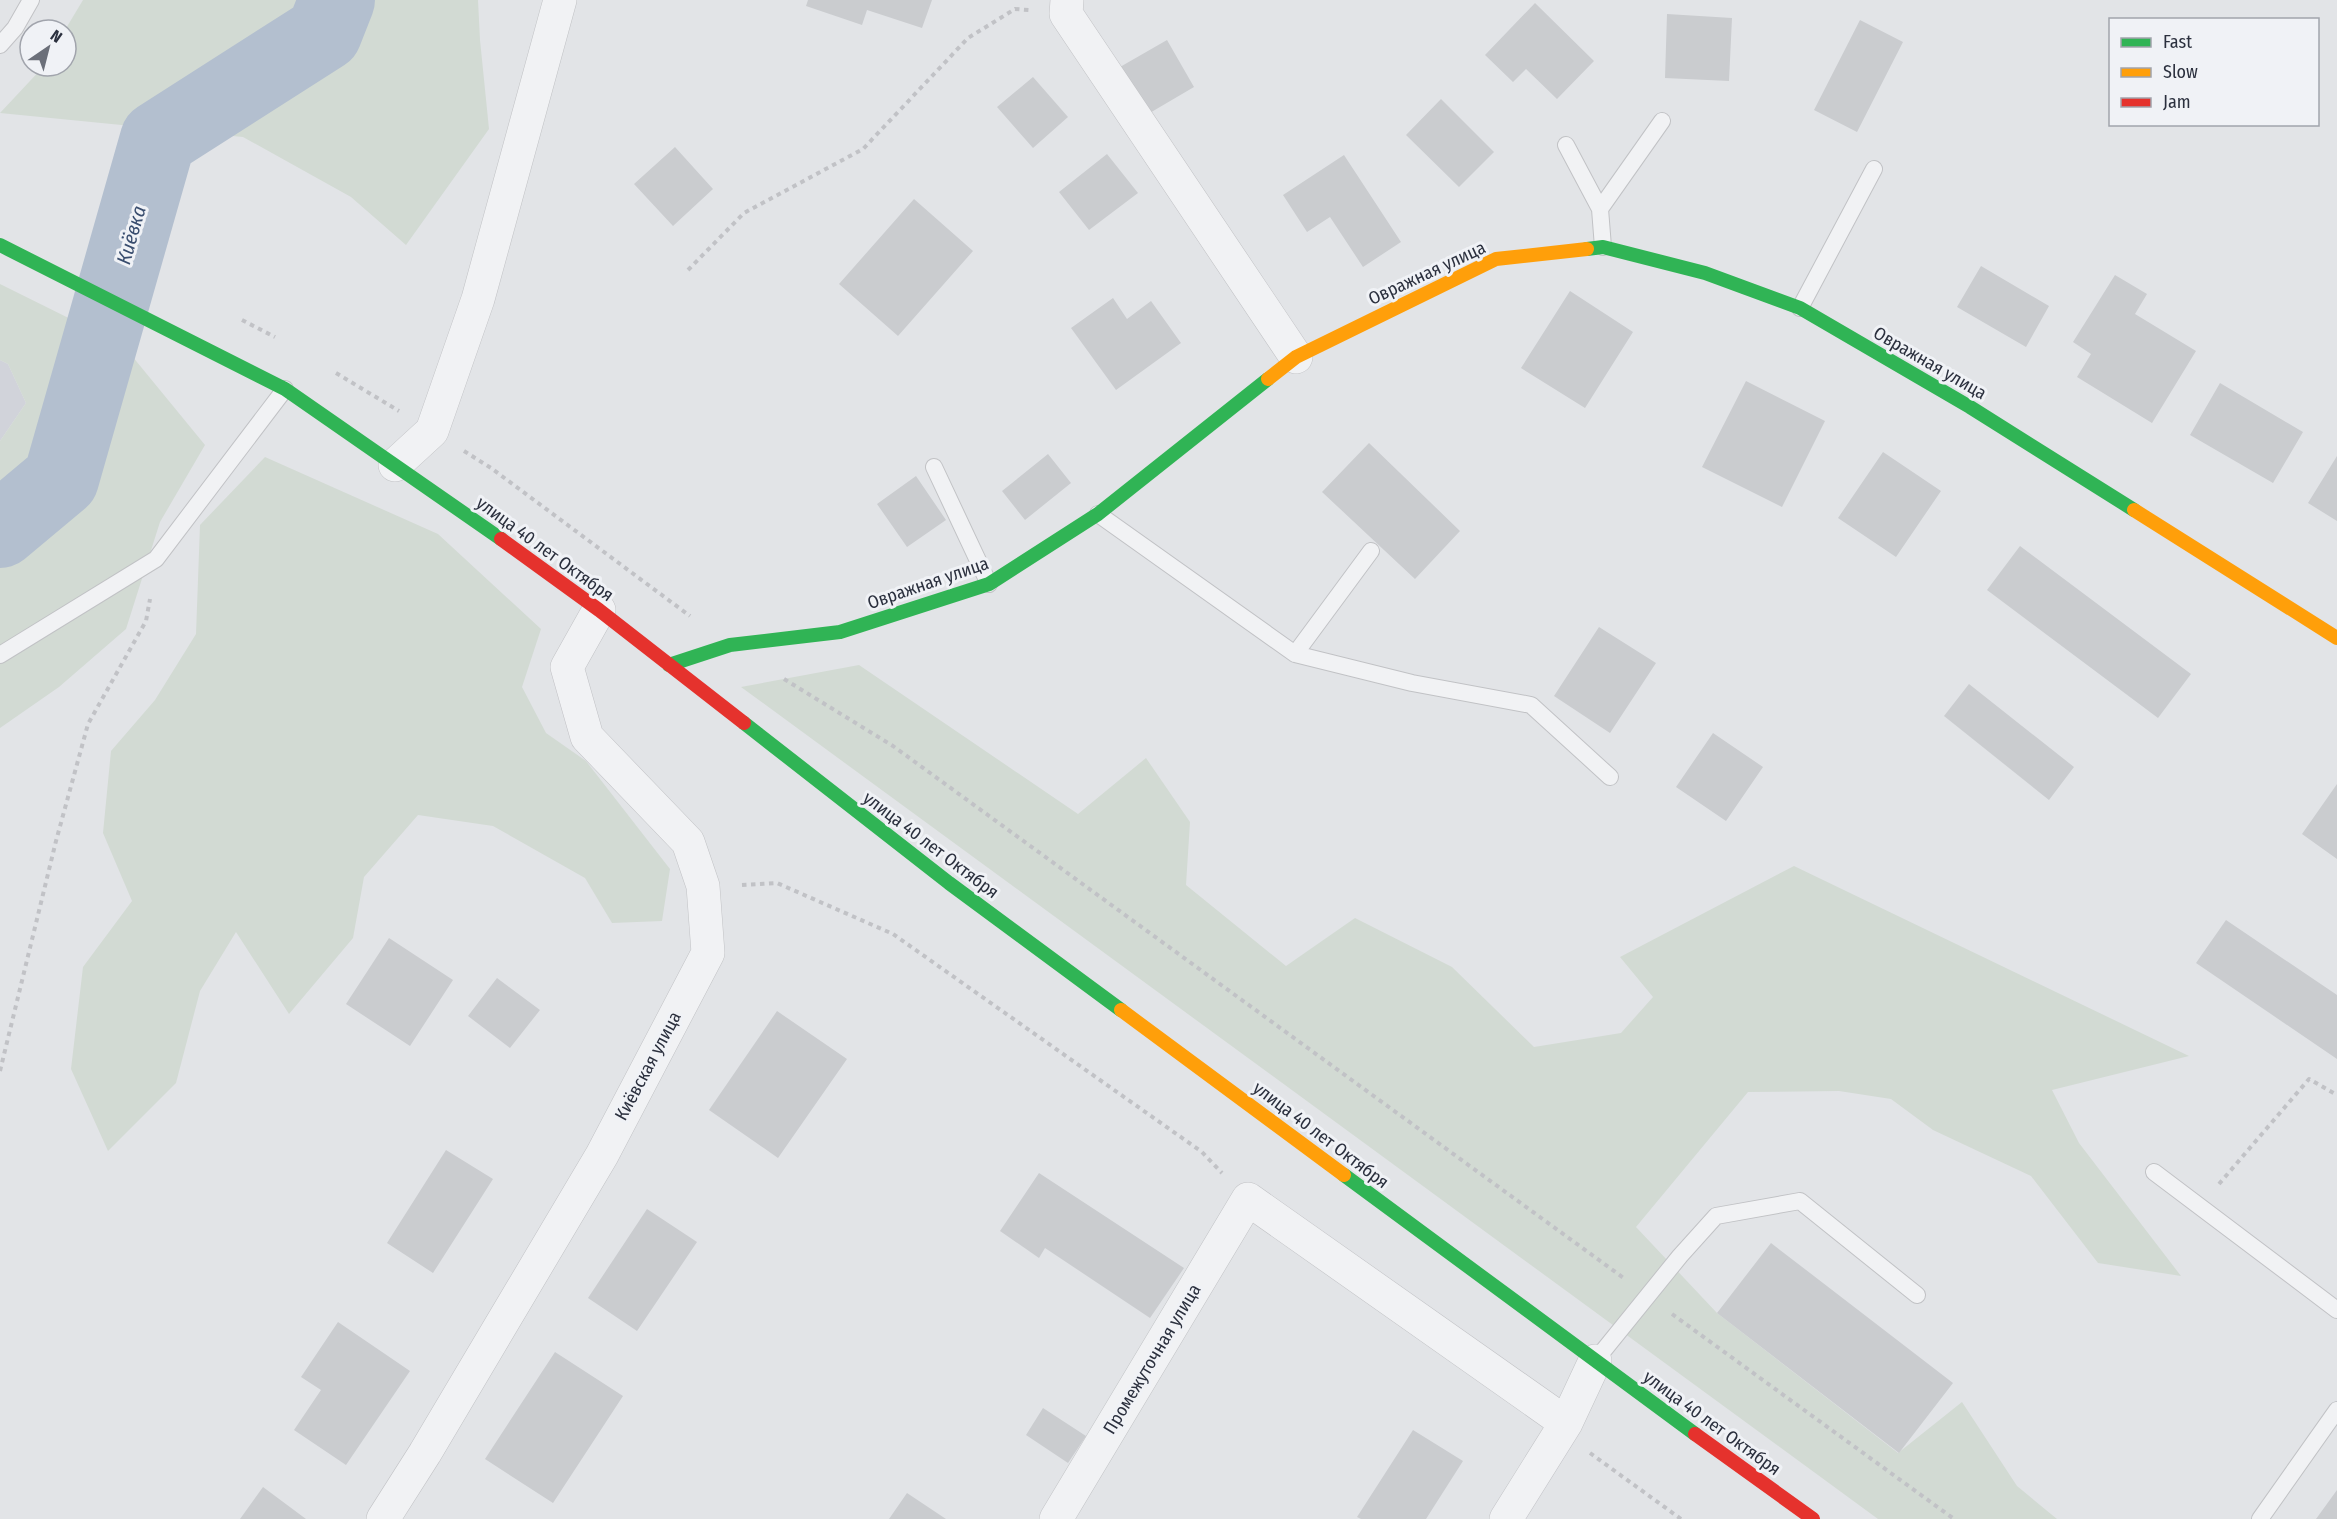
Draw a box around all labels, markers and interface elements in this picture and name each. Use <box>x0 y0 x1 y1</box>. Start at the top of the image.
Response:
north arrow <box>18 18 78 78</box>
legend <box>2109 18 2319 126</box>
text: N <box>47 26 66 47</box>
text: Fast <box>2163 31 2192 53</box>
text: Slow <box>2163 61 2198 83</box>
text: Jam <box>2163 91 2191 113</box>
water label: Киёвка <box>111 203 151 267</box>
street label: Овражная улица <box>1365 236 1489 310</box>
street label: Овражная улица <box>1870 322 1991 404</box>
street label: улица 40 лет Октября <box>472 492 618 606</box>
street label: Овражная улица <box>864 552 992 614</box>
street label: улица 40 лет Октября <box>859 787 1003 903</box>
street label: Киёвская улица <box>610 1008 686 1124</box>
street label: улица 40 лет Октября <box>1249 1077 1393 1193</box>
street label: Промежуточная улица <box>1099 1280 1206 1438</box>
street label: улица 40 лет Октября <box>1639 1366 1785 1480</box>

